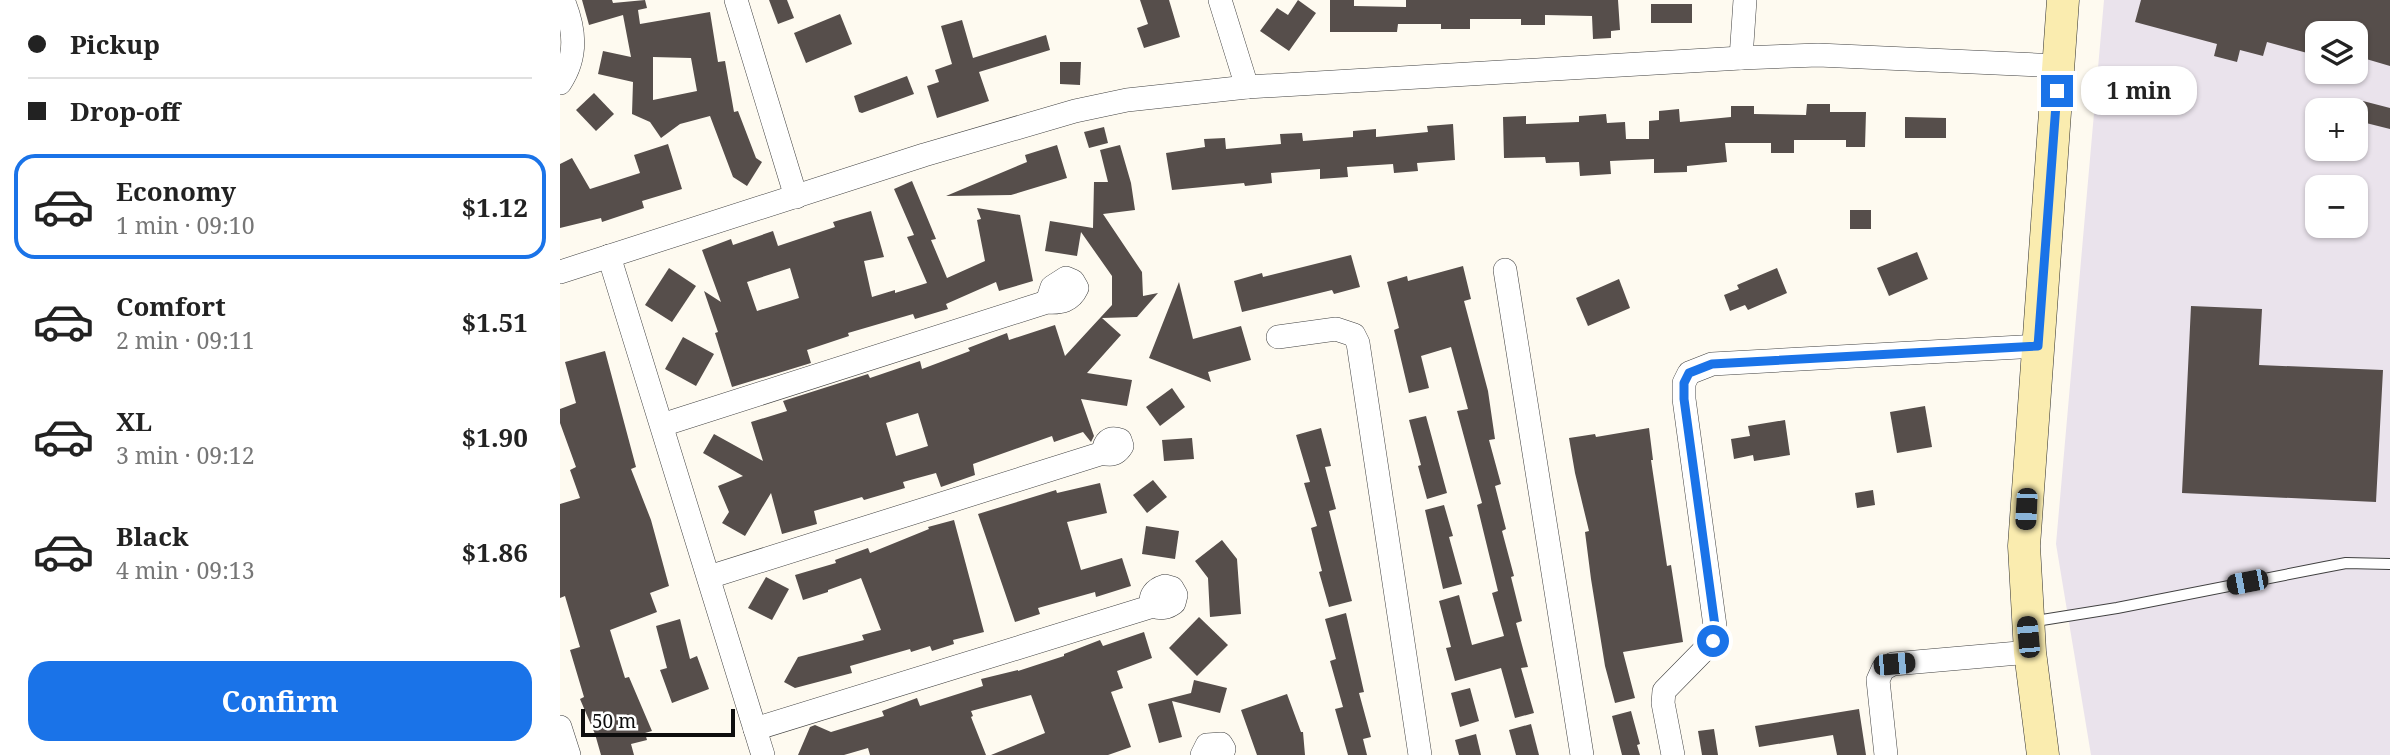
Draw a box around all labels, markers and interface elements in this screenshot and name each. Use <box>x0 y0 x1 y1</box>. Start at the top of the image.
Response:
map controls <box>2305 21 2368 238</box>
button: layers <box>2305 21 2368 84</box>
text: Pickup <box>70 26 160 62</box>
callout: 1 min <box>2082 66 2197 116</box>
text: 1 min <box>2106 74 2172 106</box>
route end <box>2041 75 2073 107</box>
text: Drop-off <box>70 93 180 129</box>
button: + <box>2305 98 2368 161</box>
text: Economy <box>116 173 236 209</box>
icon: car <box>32 175 95 238</box>
button: − <box>2305 175 2368 238</box>
text: $1.12 <box>462 189 528 225</box>
text: 1 min · 09:10 <box>116 209 254 241</box>
text: Comfort <box>116 288 226 324</box>
icon: car <box>32 290 95 353</box>
text: $1.51 <box>462 304 528 340</box>
text: 2 min · 09:11 <box>116 324 254 356</box>
text: XL <box>116 403 152 439</box>
icon: car <box>32 405 95 468</box>
text: $1.90 <box>462 419 528 455</box>
text: 3 min · 09:12 <box>116 439 254 471</box>
car <box>2015 487 2038 531</box>
text: Black <box>116 518 189 554</box>
icon: car <box>32 520 95 583</box>
text: $1.86 <box>462 534 528 570</box>
text: 4 min · 09:13 <box>116 554 254 586</box>
car <box>2225 568 2270 596</box>
car <box>2016 615 2041 659</box>
route start <box>1697 625 1729 657</box>
car <box>1873 652 1916 676</box>
button: Confirm <box>28 661 532 741</box>
scale bar <box>581 706 735 738</box>
text: 50 m <box>592 708 636 734</box>

